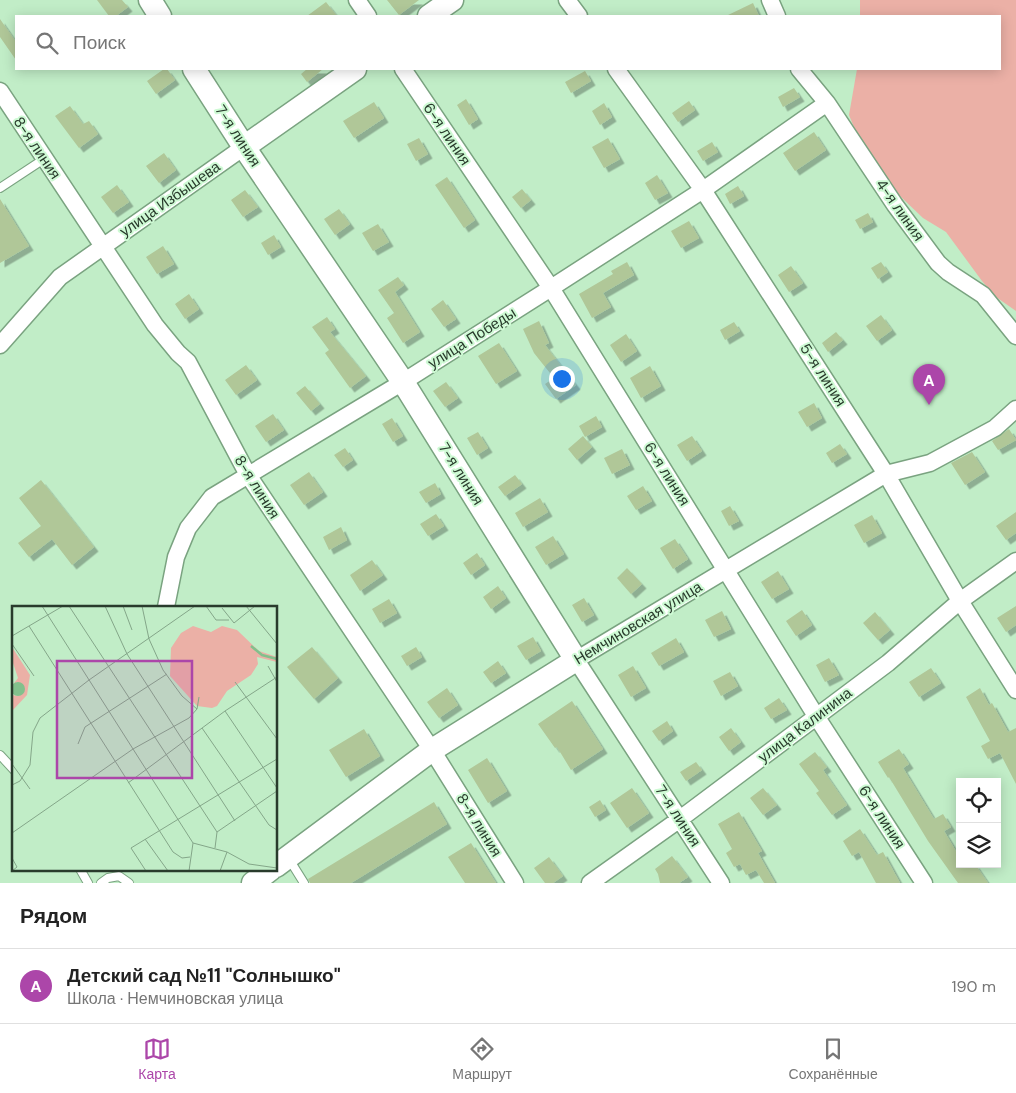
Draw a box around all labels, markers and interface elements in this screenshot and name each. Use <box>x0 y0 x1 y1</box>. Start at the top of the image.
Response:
search box <box>15 15 1001 70</box>
icon: search <box>33 29 61 57</box>
text: Поиск <box>73 30 126 55</box>
street label: 6-я линия <box>419 99 475 169</box>
street label: 7-я линия <box>211 101 265 171</box>
street label: 8-я линия <box>9 113 65 183</box>
street label: улица Избышева <box>116 156 225 241</box>
street label: 4-я линия <box>871 175 929 245</box>
street label: улица Победы <box>424 303 520 373</box>
street label: 5-я линия <box>795 340 851 410</box>
pin: A <box>913 364 945 405</box>
your location <box>549 366 575 392</box>
street label: 6-я линия <box>640 438 694 510</box>
street label: 7-я линия <box>434 439 488 509</box>
street label: 8-я линия <box>230 451 284 523</box>
street label: Немчиновская улица <box>570 576 706 669</box>
inset map <box>12 606 278 870</box>
street label: улица Калинина <box>754 683 857 767</box>
map controls <box>956 778 1001 868</box>
button: locate <box>956 778 1001 823</box>
street label: 7-я линия <box>651 781 705 851</box>
street label: 6-я линия <box>854 782 910 852</box>
street label: 8-я линия <box>452 789 506 861</box>
button: layers <box>956 823 1001 868</box>
text: Рядом <box>20 902 87 930</box>
text: Детский сад №11 "Солнышко" <box>67 963 341 988</box>
text: A <box>30 976 42 997</box>
text: 190 m <box>952 976 996 997</box>
text: Школа · Немчиновская улица <box>67 988 283 1009</box>
tab: Карта <box>138 1035 176 1083</box>
tab: Маршрут <box>452 1035 512 1083</box>
tab: Сохранённые <box>789 1035 878 1083</box>

